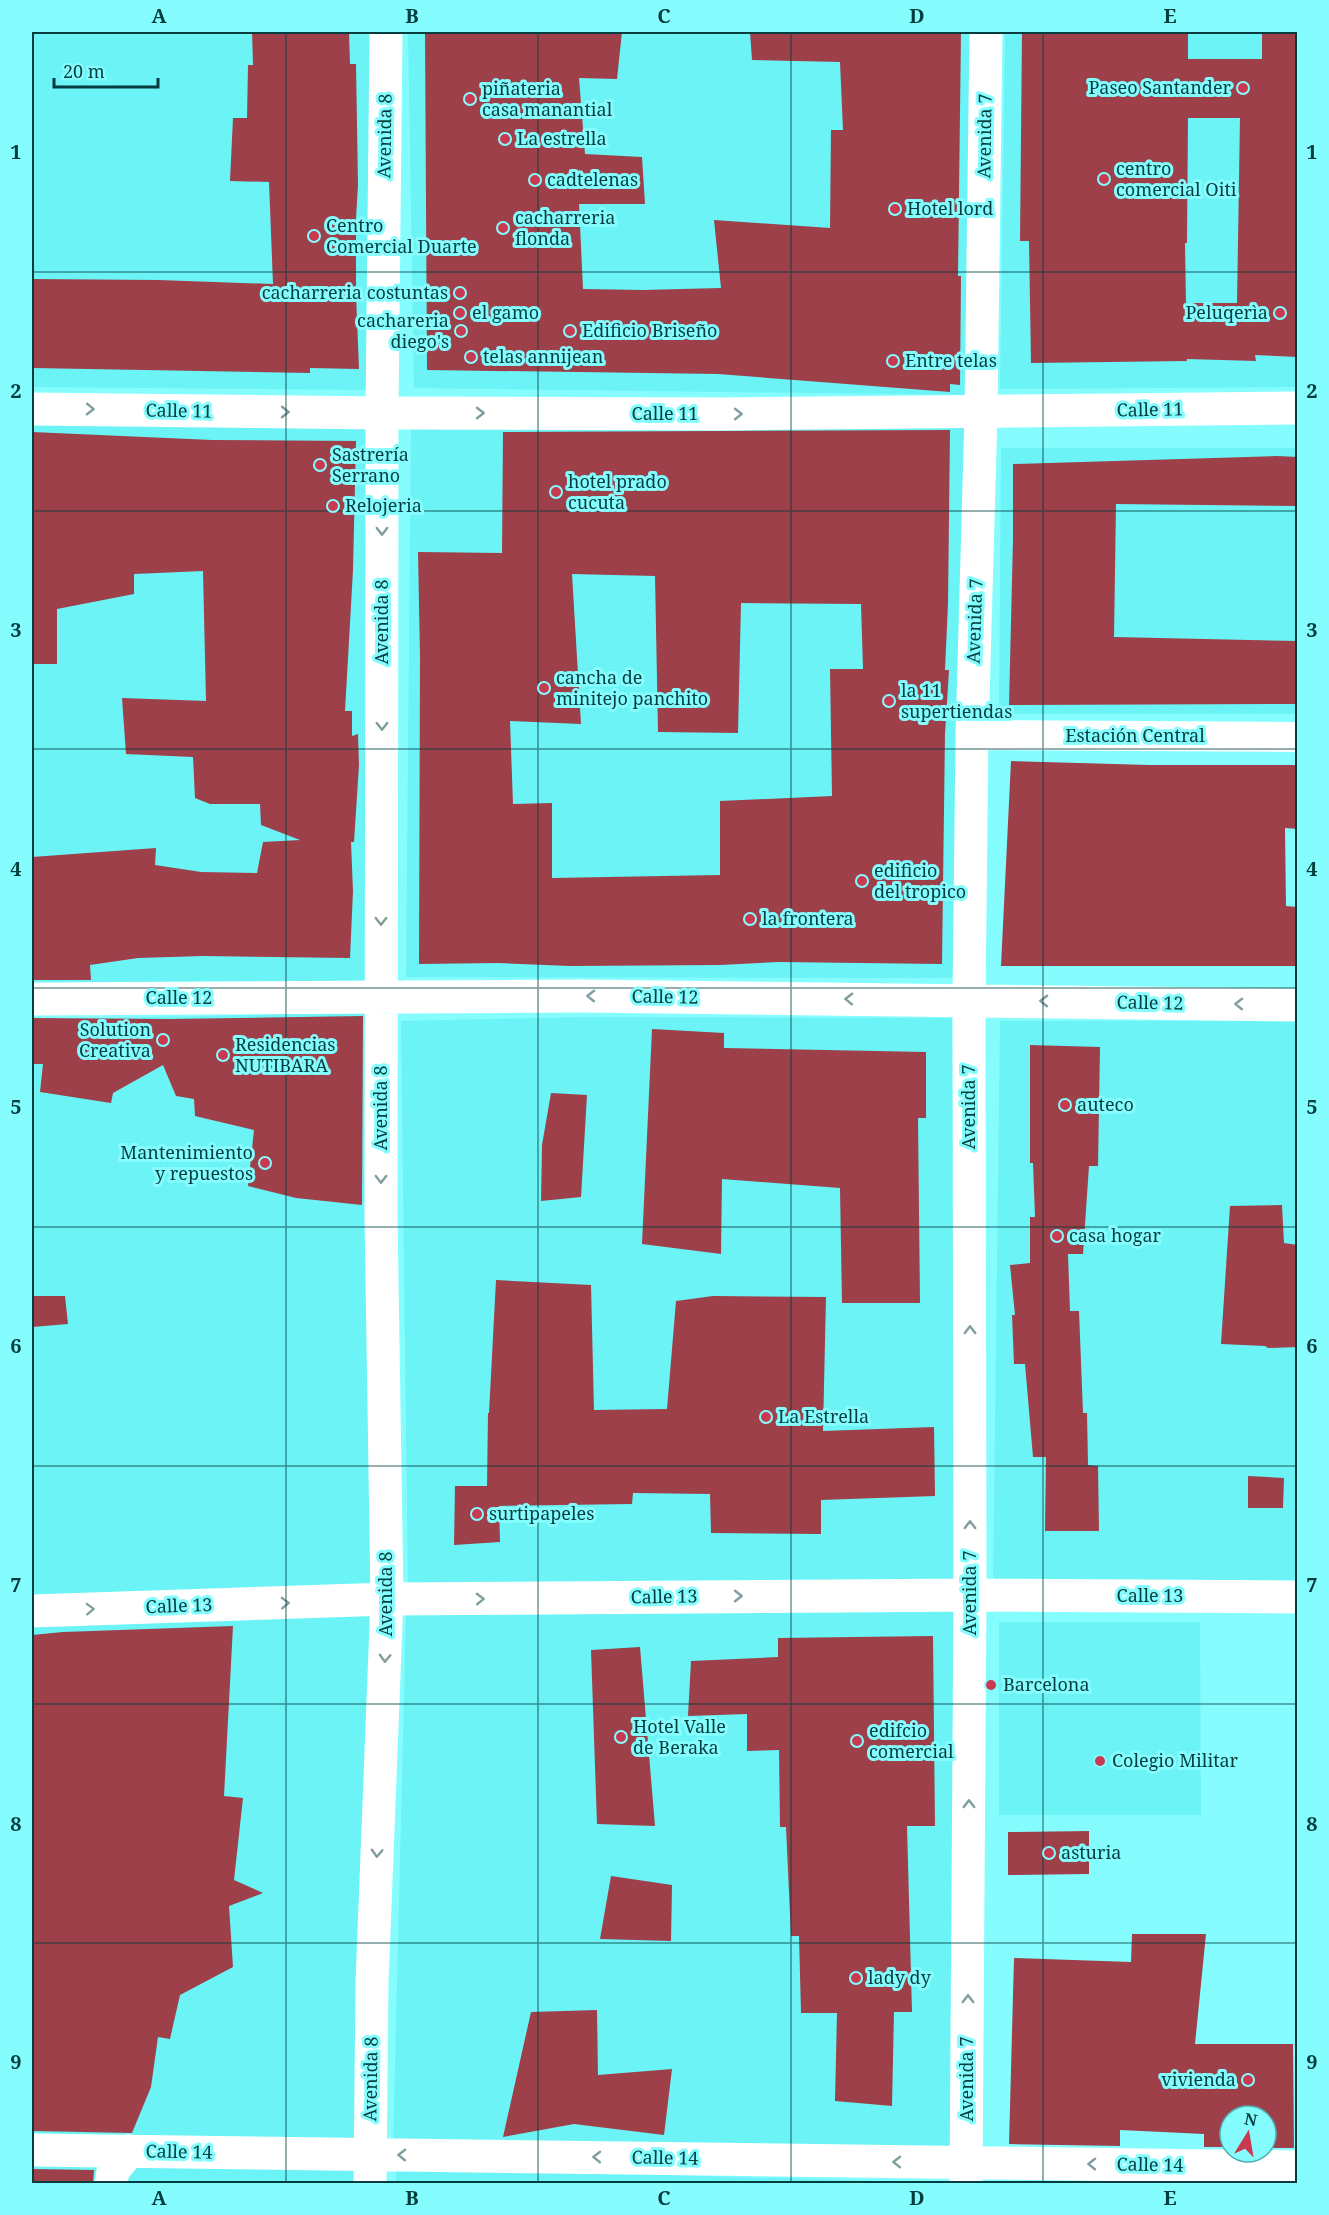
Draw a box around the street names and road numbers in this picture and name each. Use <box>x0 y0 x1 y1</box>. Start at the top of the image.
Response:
street label: Avenida 8 <box>371 93 397 179</box>
street label: Avenida 7 <box>971 93 997 179</box>
street label: Calle 11 <box>1116 396 1184 422</box>
street label: Calle 11 <box>145 397 213 423</box>
street label: Calle 11 <box>632 401 698 425</box>
street label: Avenida 7 <box>961 578 987 664</box>
street label: Avenida 8 <box>369 580 393 664</box>
street label: Estación Central <box>1065 723 1205 747</box>
street label: Calle 12 <box>631 983 699 1009</box>
street label: Calle 12 <box>146 985 212 1009</box>
street label: Calle 12 <box>1116 989 1184 1015</box>
street label: Avenida 7 <box>956 1065 980 1149</box>
street label: Avenida 8 <box>368 1066 392 1150</box>
street label: Avenida 7 <box>957 1551 981 1635</box>
street label: Avenida 8 <box>373 1552 397 1636</box>
street label: Calle 13 <box>630 1583 698 1609</box>
street label: Calle 13 <box>1117 1583 1183 1607</box>
street label: Calle 13 <box>145 1592 213 1618</box>
street label: Avenida 8 <box>357 2036 383 2122</box>
street label: Avenida 7 <box>954 2037 978 2121</box>
street label: Calle 14 <box>145 2138 213 2164</box>
street label: Calle 14 <box>631 2144 699 2170</box>
street label: Calle 14 <box>1116 2151 1184 2177</box>

